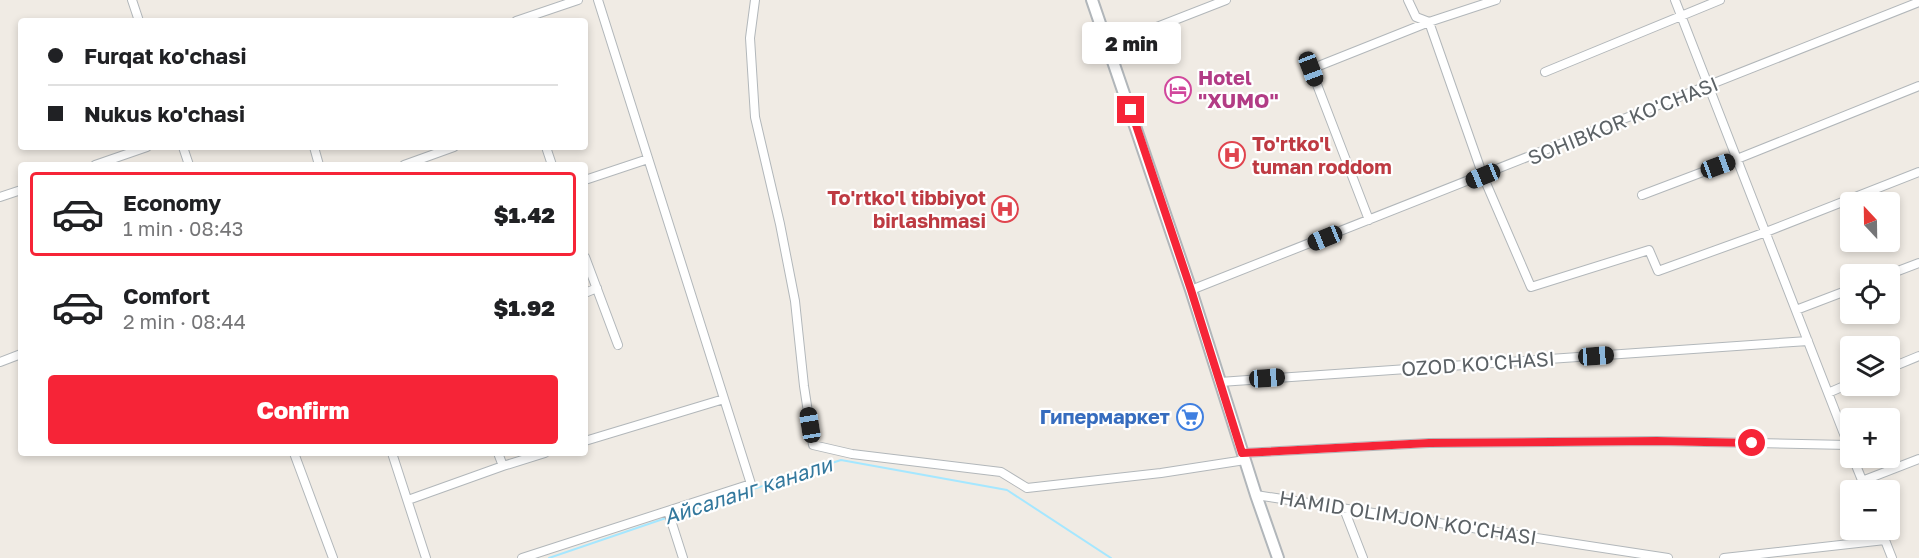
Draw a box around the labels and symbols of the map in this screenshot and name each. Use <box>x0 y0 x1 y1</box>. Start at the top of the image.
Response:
callout: 2 min <box>1082 23 1180 65</box>
car <box>1296 49 1326 89</box>
place label: Hotel "XUMO" <box>1198 65 1279 112</box>
street label: SOHIBKOR KO'CHASI <box>1524 71 1721 169</box>
hotel icon: Hotel "XUMO" <box>1163 75 1193 105</box>
route end <box>1117 96 1144 123</box>
place label: To'rtko'l tuman roddom <box>1252 131 1392 178</box>
hospital icon: To'rtko'l tuman roddom <box>1217 140 1247 170</box>
car <box>1698 151 1738 181</box>
car <box>1463 161 1503 191</box>
place label: To'rtko'l tibbiyot birlashmasi <box>827 185 986 232</box>
north arrow <box>1840 192 1900 252</box>
hospital icon: To'rtko'l tibbiyot birlashmasi <box>990 194 1020 224</box>
car <box>1305 223 1345 253</box>
street label: OZOD KO'CHASI <box>1400 346 1556 380</box>
car <box>1577 346 1615 366</box>
car <box>1248 368 1286 388</box>
supermarket icon: Гипермаркет <box>1175 402 1205 432</box>
place label: Гипермаркет <box>1040 404 1170 428</box>
car <box>798 406 822 444</box>
route start <box>1738 429 1765 456</box>
water label: Айсаланг канали <box>660 450 836 530</box>
street label: HAMID OLIMJON KO'CHASI <box>1278 485 1539 549</box>

